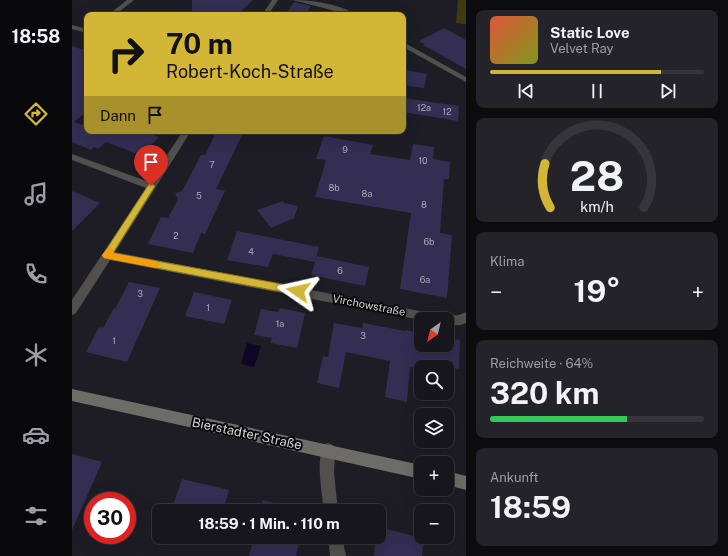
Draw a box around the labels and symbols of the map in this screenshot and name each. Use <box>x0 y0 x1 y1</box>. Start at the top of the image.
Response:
house number: 12a <box>417 102 431 113</box>
house number: 12 <box>442 106 452 117</box>
house number: 9 <box>342 144 348 155</box>
pin <box>134 145 168 186</box>
house number: 10 <box>418 155 428 166</box>
house number: 7 <box>209 159 215 170</box>
house number: 8b <box>328 182 340 193</box>
house number: 8a <box>362 188 372 199</box>
house number: 5 <box>196 190 202 201</box>
house number: 8 <box>421 199 427 210</box>
house number: 2 <box>173 230 179 241</box>
house number: 6b <box>424 236 434 247</box>
house number: 4 <box>248 246 254 257</box>
house number: 6 <box>337 265 343 276</box>
position arrow <box>277 270 319 312</box>
house number: 6a <box>420 274 430 285</box>
house number: 3 <box>137 288 143 299</box>
street label: Virchowstraße <box>332 292 406 318</box>
house number: 1 <box>206 302 210 313</box>
north arrow <box>414 312 454 352</box>
house number: 1a <box>276 318 284 329</box>
house number: 3 <box>360 330 366 341</box>
house number: 1 <box>112 335 116 346</box>
street label: Bierstadter Straße <box>191 415 303 452</box>
speed limit sign: 30 <box>84 492 136 544</box>

